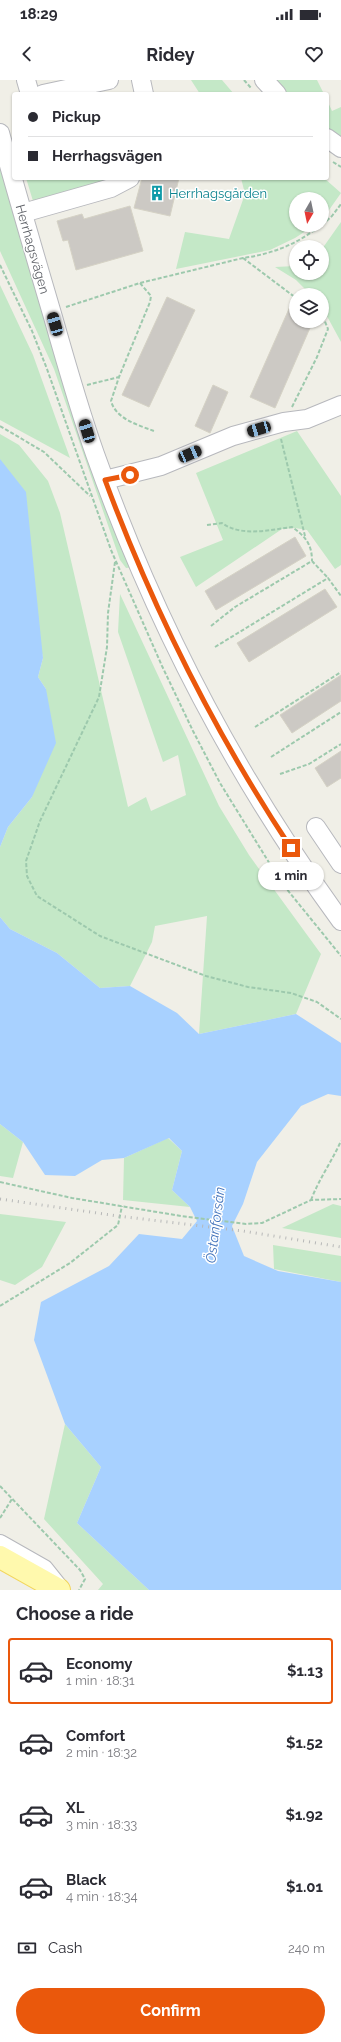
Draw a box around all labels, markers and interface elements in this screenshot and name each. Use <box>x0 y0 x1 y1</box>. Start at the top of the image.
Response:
text: 18:29 <box>20 5 57 23</box>
icon: back <box>16 43 38 65</box>
icon: heart <box>303 43 325 65</box>
text: Ridey <box>146 44 195 65</box>
text: Pickup <box>52 108 101 126</box>
text: Herrhagsvägen <box>52 147 162 165</box>
building icon: Herrhagsgården <box>148 184 166 202</box>
place label: Herrhagsgården <box>169 186 267 201</box>
north arrow <box>289 192 329 232</box>
map controls <box>289 192 329 328</box>
street label: Herrhagsvägen <box>13 203 52 296</box>
button: locate <box>289 240 329 280</box>
button: layers <box>289 288 329 328</box>
car <box>46 311 64 337</box>
car <box>78 418 96 444</box>
car <box>246 420 272 438</box>
car <box>177 444 203 464</box>
route start <box>121 466 139 484</box>
route end <box>282 839 300 857</box>
callout: 1 min <box>258 862 324 890</box>
text: 1 min <box>275 868 307 883</box>
water label: Östanforsån <box>200 1185 228 1264</box>
text: Choose a ride <box>16 1603 134 1624</box>
icon: car <box>18 1653 54 1689</box>
text: Economy <box>66 1655 133 1673</box>
text: $1.13 <box>287 1662 323 1680</box>
text: 1 min · 18:31 <box>66 1673 135 1688</box>
icon: car <box>18 1725 54 1761</box>
text: Comfort <box>66 1727 125 1745</box>
text: $1.52 <box>286 1734 323 1752</box>
text: 2 min · 18:32 <box>66 1745 137 1760</box>
icon: car <box>18 1797 54 1833</box>
text: XL <box>66 1799 84 1817</box>
text: $1.92 <box>285 1806 323 1824</box>
text: 3 min · 18:33 <box>66 1817 137 1832</box>
icon: car <box>18 1869 54 1905</box>
text: Black <box>66 1871 106 1889</box>
text: $1.01 <box>286 1878 323 1896</box>
text: 4 min · 18:34 <box>66 1889 138 1904</box>
icon: cash <box>16 1937 38 1959</box>
text: Cash <box>48 1939 82 1957</box>
text: 240 m <box>288 1941 325 1956</box>
button: Confirm <box>16 1988 325 2034</box>

